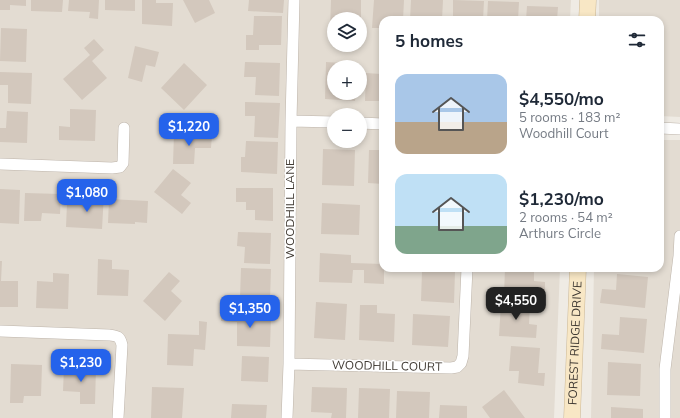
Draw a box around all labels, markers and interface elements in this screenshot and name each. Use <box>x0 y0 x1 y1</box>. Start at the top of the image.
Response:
map controls <box>327 12 367 148</box>
button: layers <box>327 12 367 52</box>
icon: filters <box>626 29 648 51</box>
text: 5 homes <box>395 30 463 51</box>
button: + <box>327 60 367 100</box>
text: $4,550/mo <box>519 88 604 109</box>
icon: home <box>427 90 475 138</box>
button: − <box>327 108 367 148</box>
text: 5 rooms · 183 m² <box>519 109 620 125</box>
pin: $1,220 <box>156 113 222 147</box>
text: $1,220 <box>168 118 210 134</box>
text: Woodhill Court <box>519 125 609 141</box>
street label: WOODHILL LANE <box>282 159 297 259</box>
pin: $1,080 <box>54 179 120 213</box>
text: $1,080 <box>66 184 108 200</box>
text: $1,230/mo <box>519 188 604 209</box>
icon: home <box>427 190 475 238</box>
text: 2 rooms · 54 m² <box>519 209 613 225</box>
text: Arthurs Circle <box>519 225 601 241</box>
street label: FOREST RIDGE DRIVE <box>565 281 584 405</box>
pin: $4,550 <box>483 287 549 321</box>
text: $4,550 <box>495 292 537 308</box>
pin: $1,350 <box>217 295 283 329</box>
text: $1,350 <box>229 300 271 316</box>
pin: $1,230 <box>48 349 114 383</box>
text: $1,230 <box>60 354 102 370</box>
street label: WOODHILL COURT <box>332 357 443 374</box>

